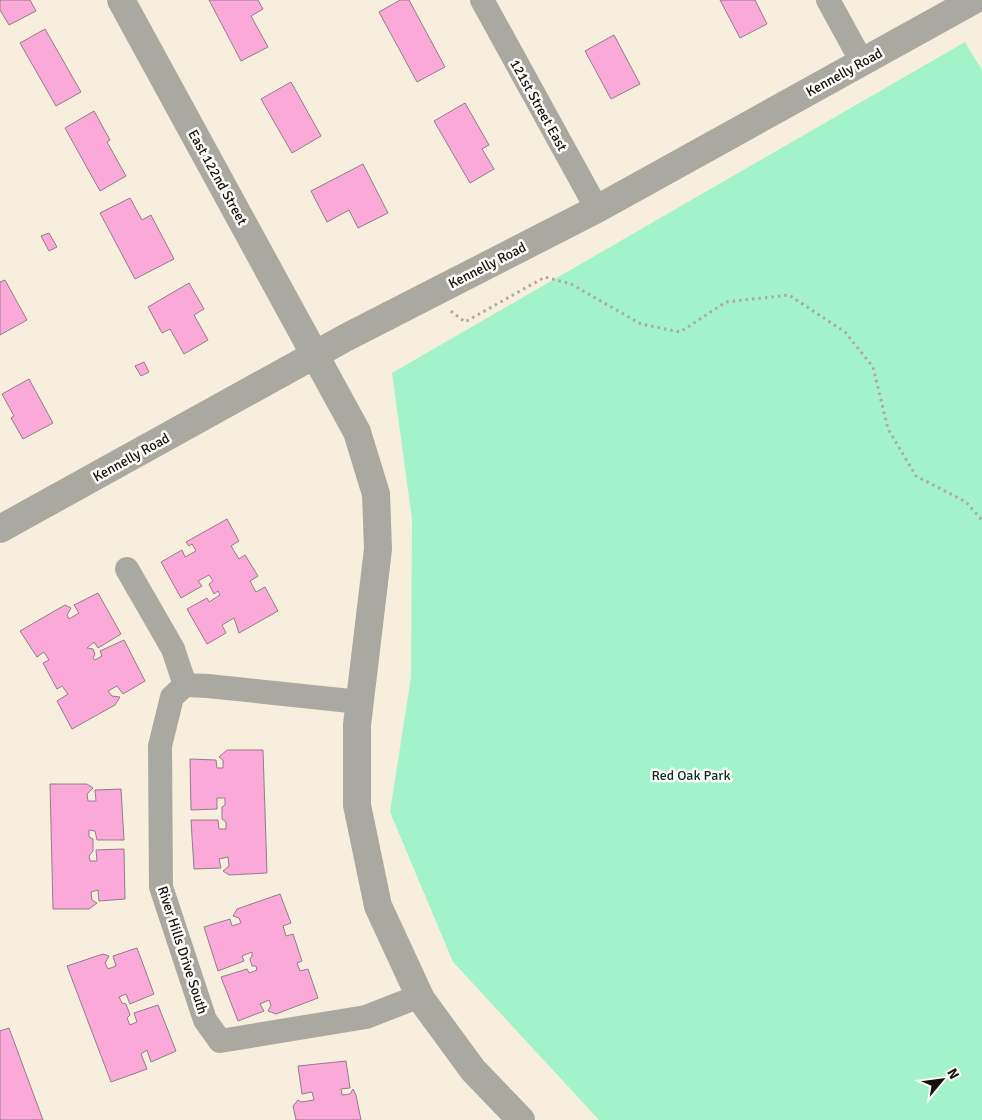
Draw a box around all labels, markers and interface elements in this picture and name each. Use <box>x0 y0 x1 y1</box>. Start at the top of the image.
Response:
street label: Kennelly Road <box>803 44 885 100</box>
street label: 121st Street East <box>506 56 571 154</box>
street label: East 122nd Street <box>184 127 251 228</box>
street label: Kennelly Road <box>446 239 529 292</box>
street label: Kennelly Road <box>90 429 172 485</box>
park label: Red Oak Park <box>652 767 730 784</box>
street label: River Hills Drive South <box>154 884 211 1016</box>
north arrow <box>917 1055 967 1105</box>
text: N <box>943 1066 963 1082</box>

